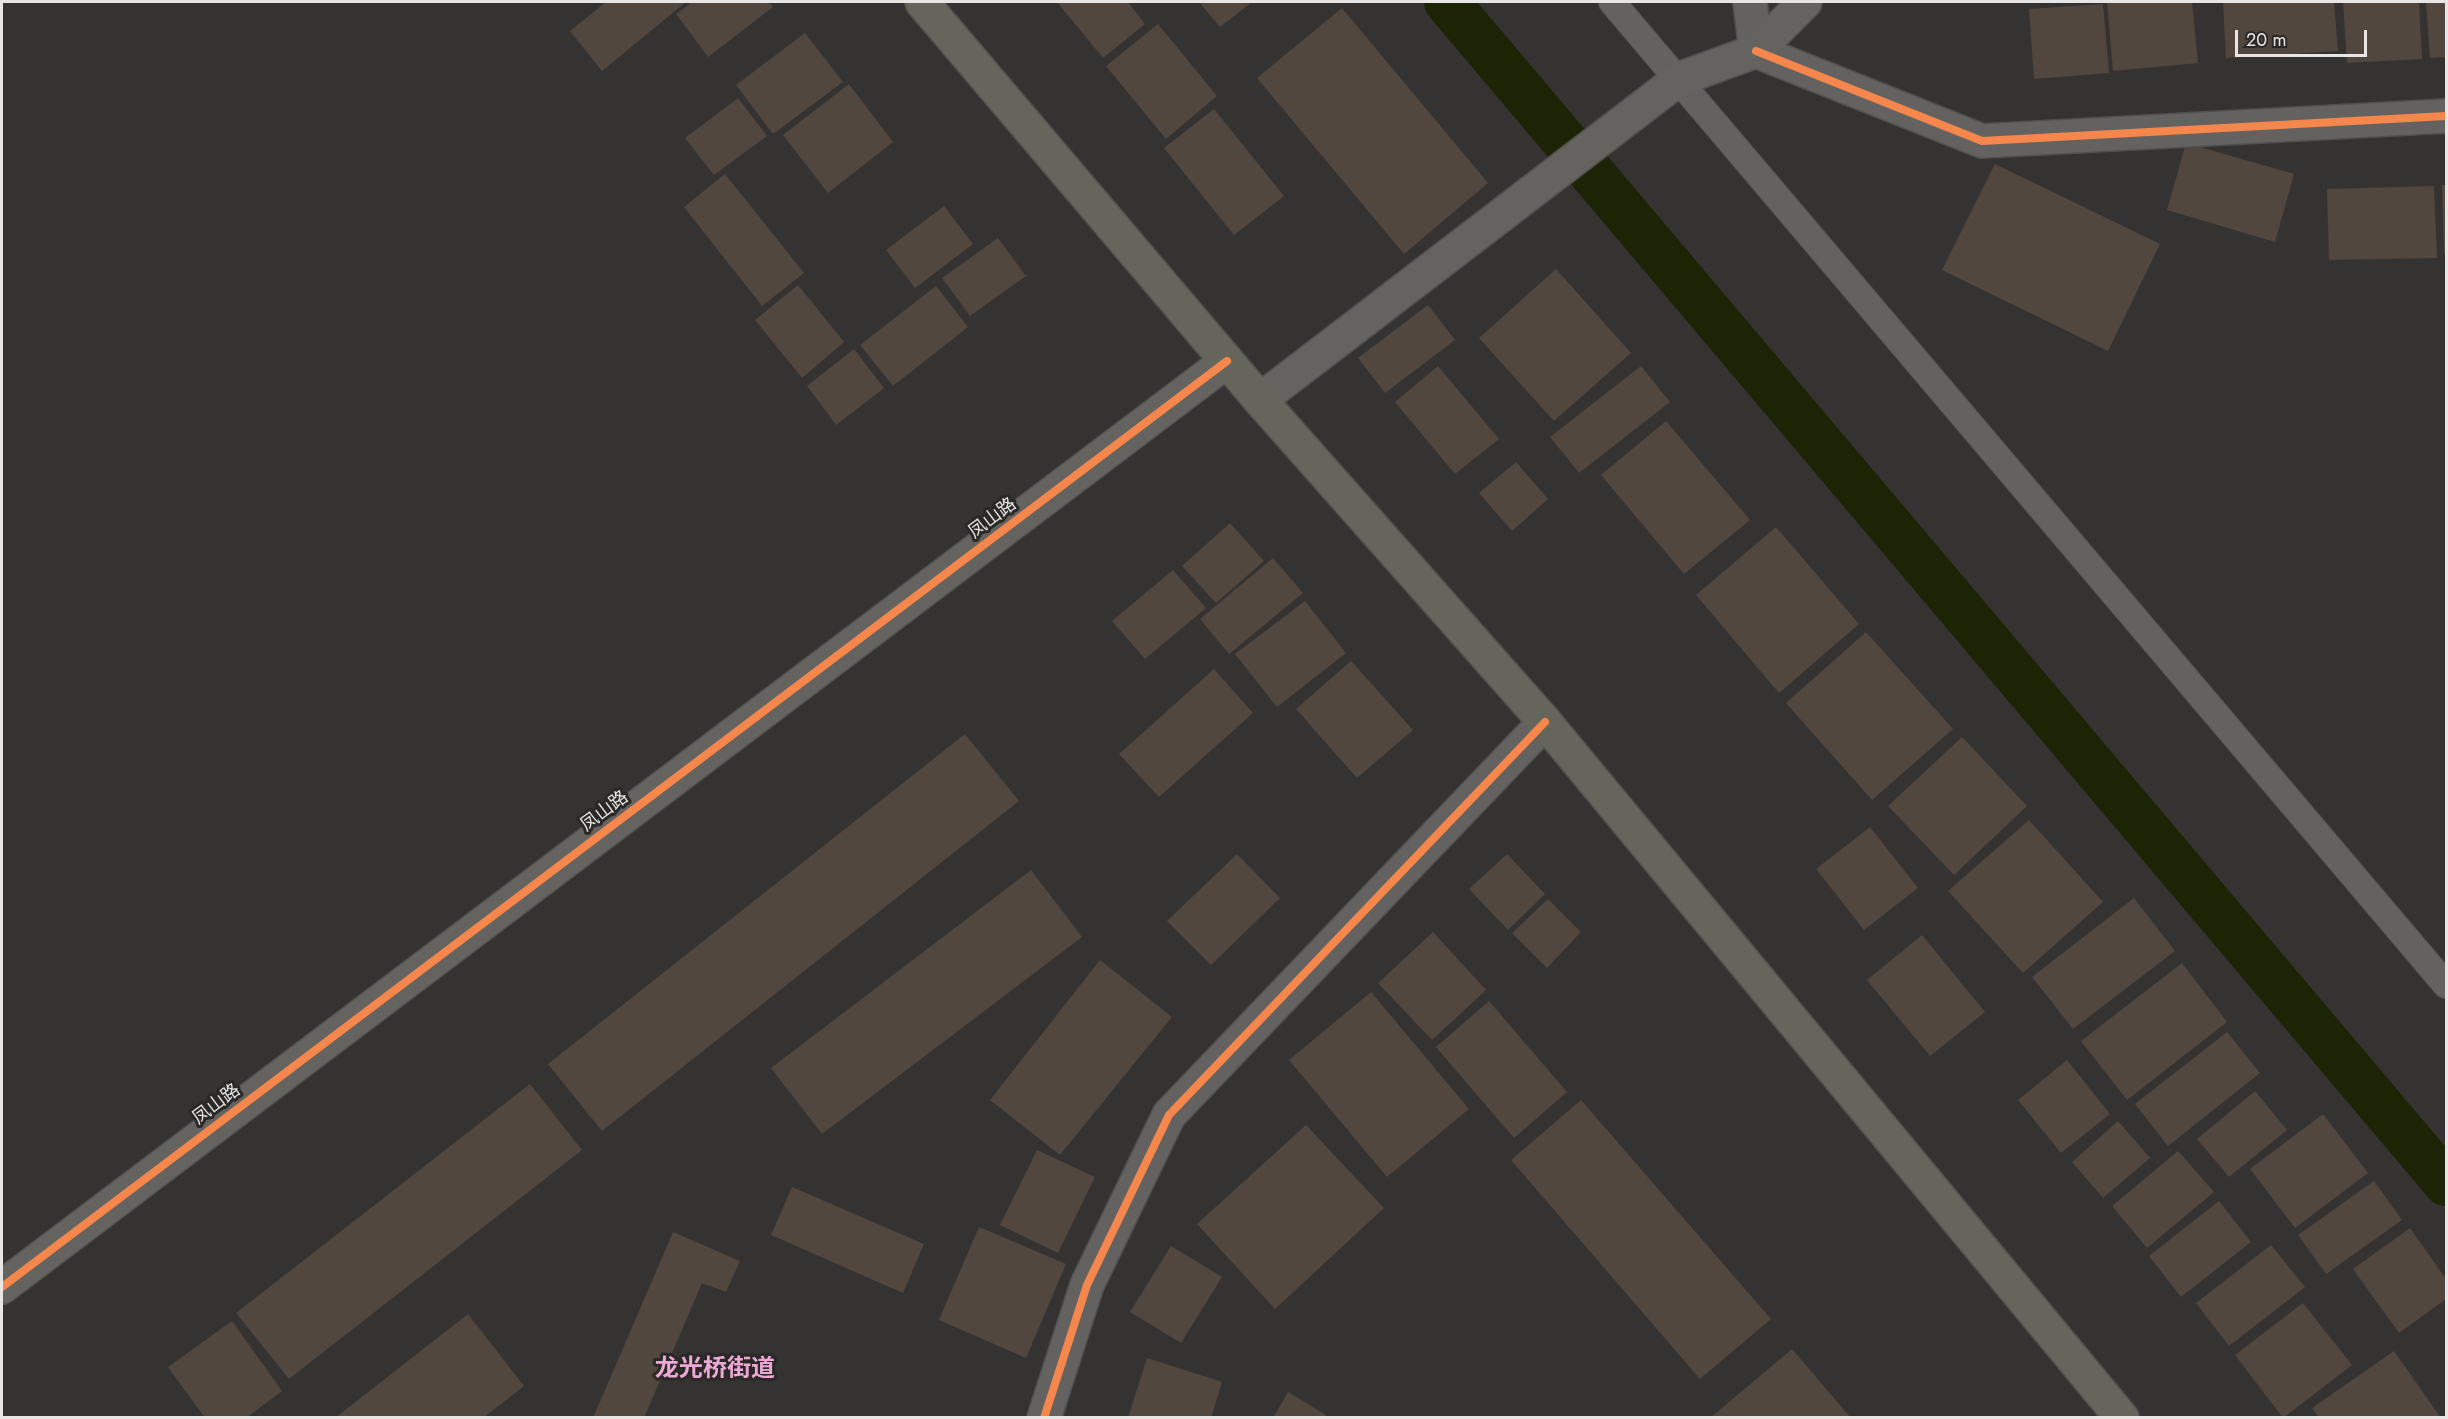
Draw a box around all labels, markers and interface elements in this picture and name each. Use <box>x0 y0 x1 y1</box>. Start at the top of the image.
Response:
scale bar <box>2238 18 2370 56</box>
text: 20 m <box>2246 27 2286 53</box>
street label: 凤山路 <box>965 494 1021 544</box>
street label: 凤山路 <box>577 787 633 837</box>
street label: 凤山路 <box>189 1080 245 1130</box>
district label: 龙光桥街道 <box>655 1356 775 1384</box>

